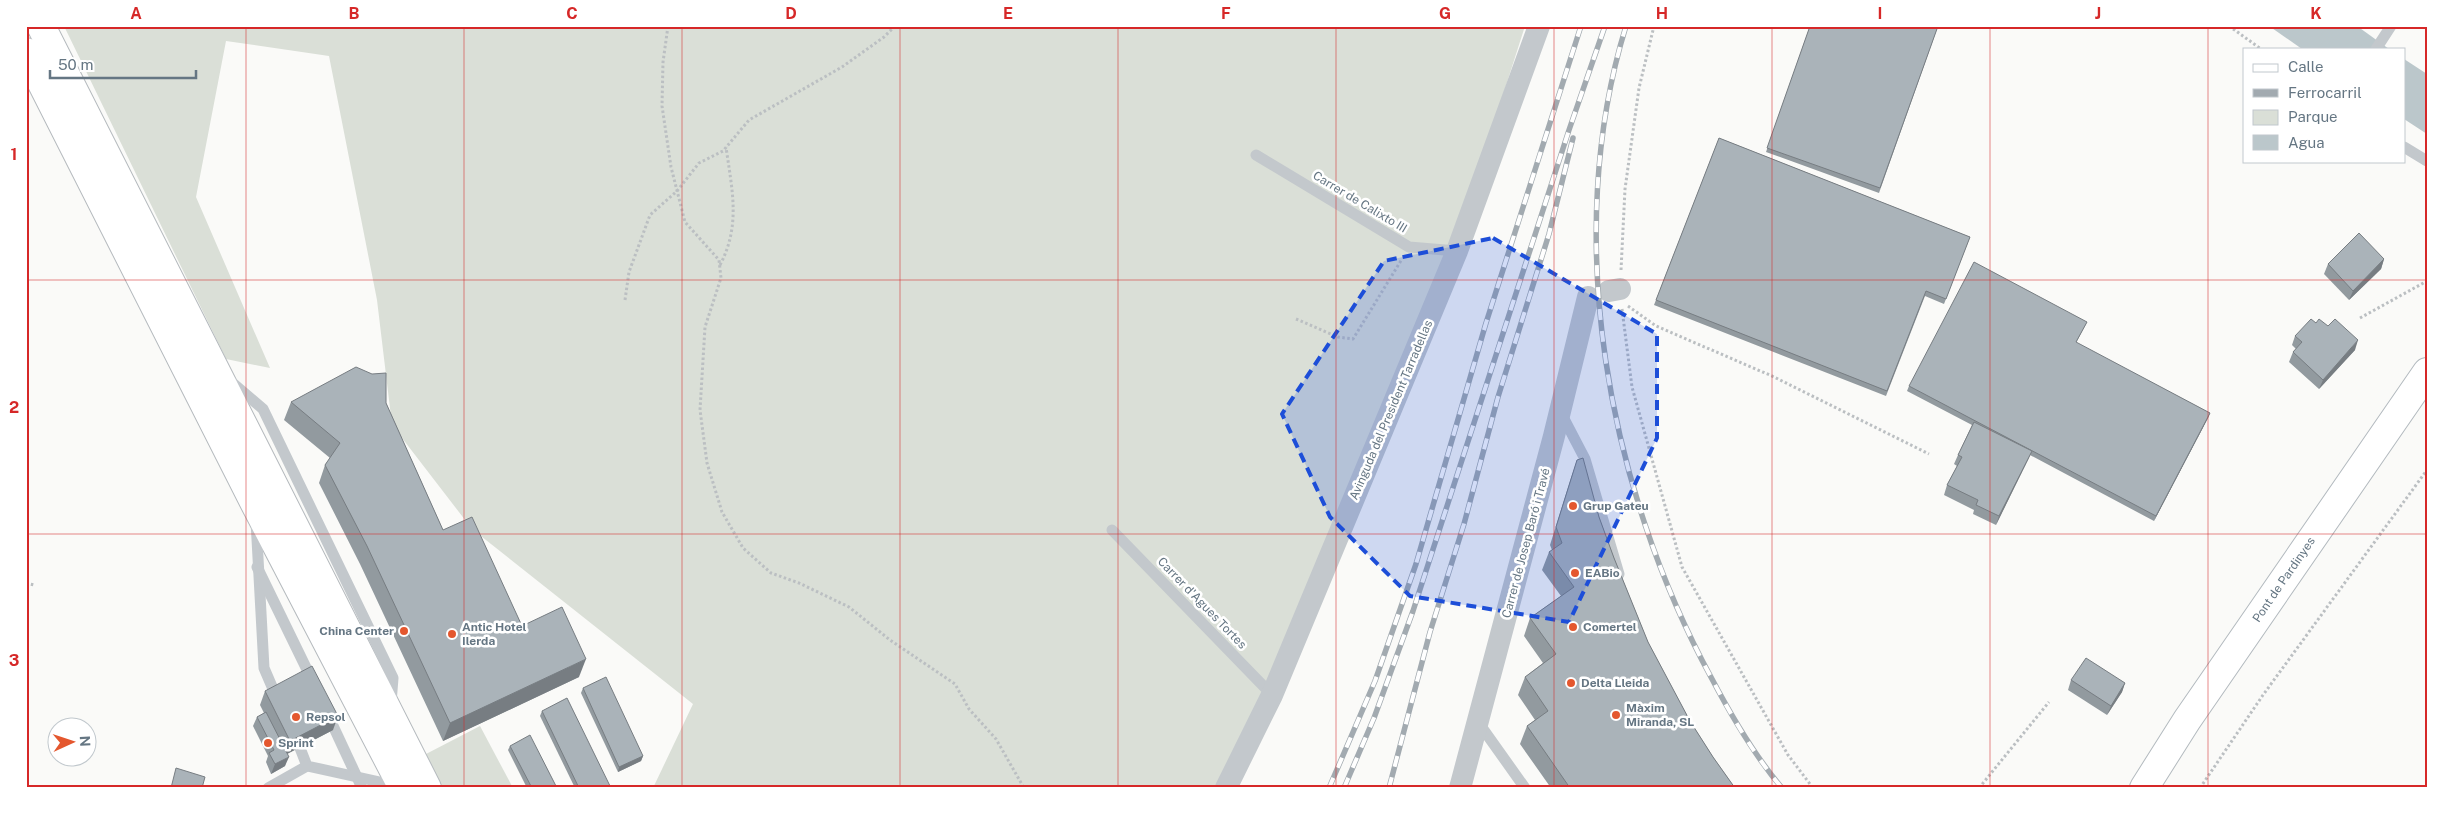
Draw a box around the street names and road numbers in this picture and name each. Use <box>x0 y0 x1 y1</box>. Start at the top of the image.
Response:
street label: Carrer de Calixto III <box>1310 168 1410 236</box>
street label: Avinguda del President Tarradellas <box>1347 318 1435 502</box>
street label: Carrer de Josep Baró i Travé <box>1499 466 1553 619</box>
street label: Pont de Pardinyes <box>2250 534 2318 625</box>
street label: Carrer d'Agues Tortes <box>1155 554 1249 652</box>

